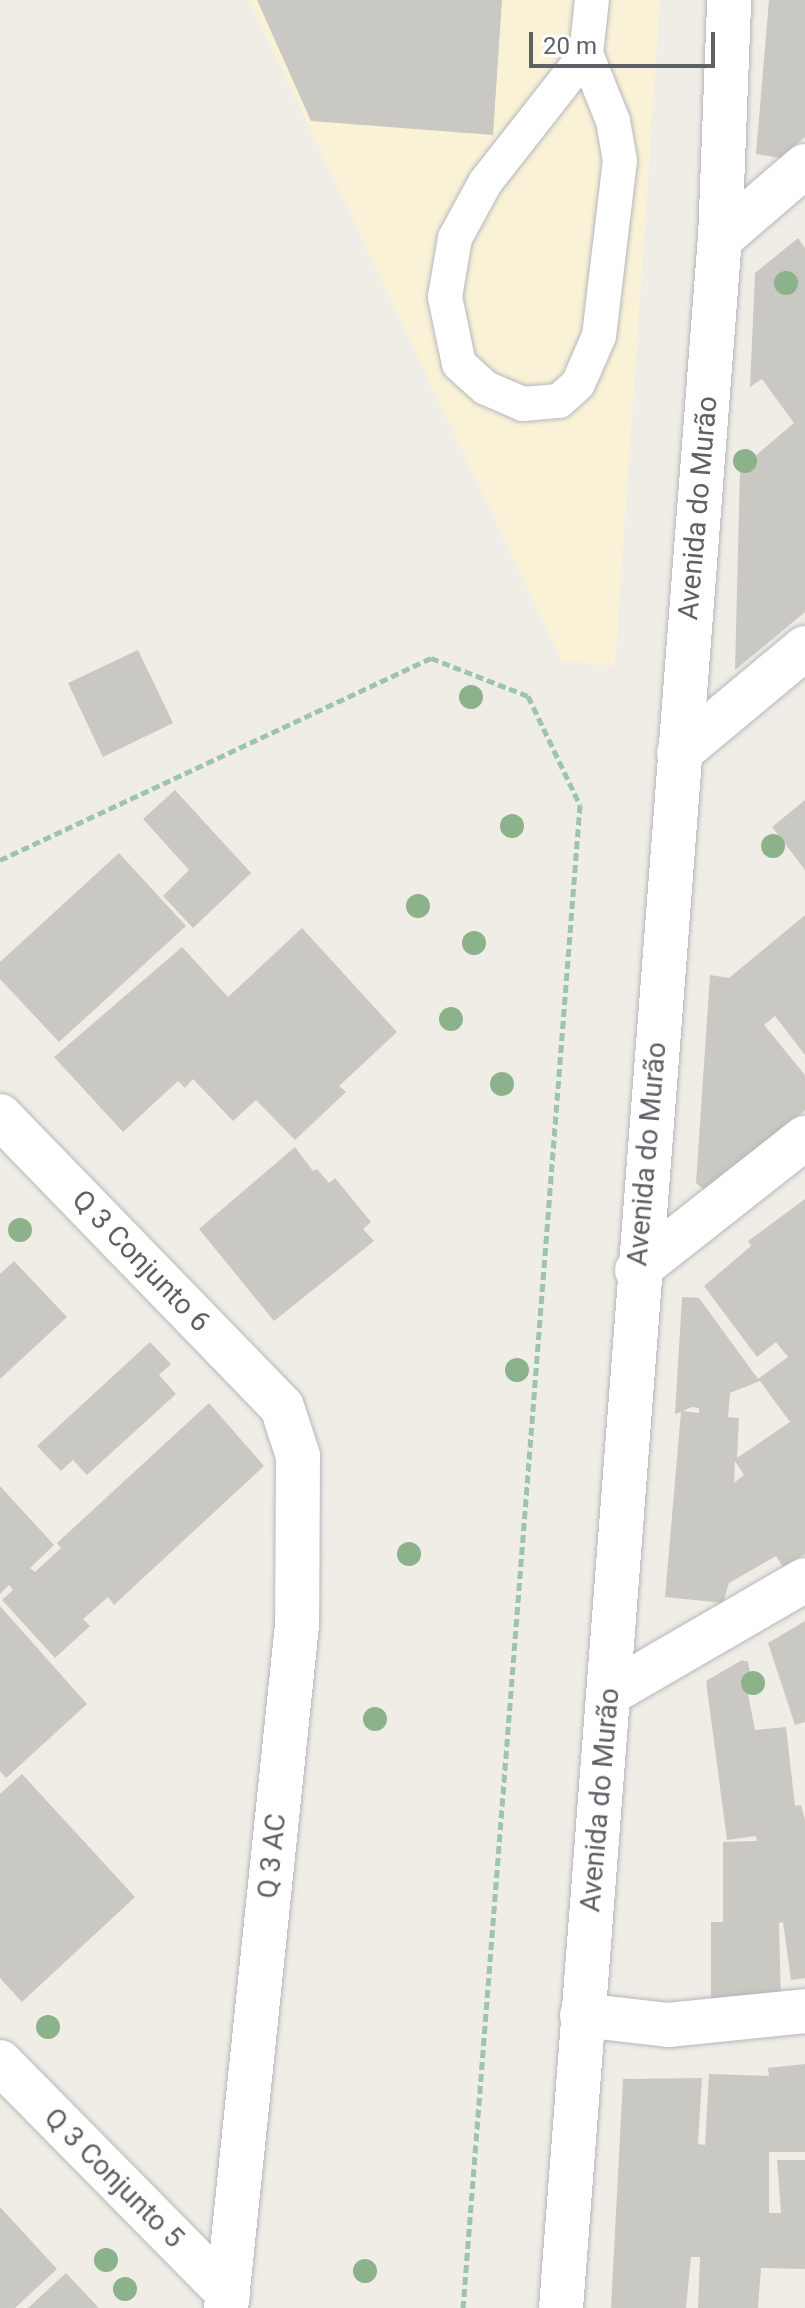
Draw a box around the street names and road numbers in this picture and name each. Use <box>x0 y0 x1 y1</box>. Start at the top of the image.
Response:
street label: Avenida do Murão <box>671 395 725 621</box>
street label: Avenida do Murão <box>620 1041 674 1267</box>
street label: Q 3 Conjunto 6 <box>65 1183 217 1339</box>
street label: Avenida do Murão <box>573 1687 627 1913</box>
street label: Q 3 AC <box>251 1812 293 1900</box>
street label: Q 3 Conjunto 5 <box>37 2101 191 2255</box>

